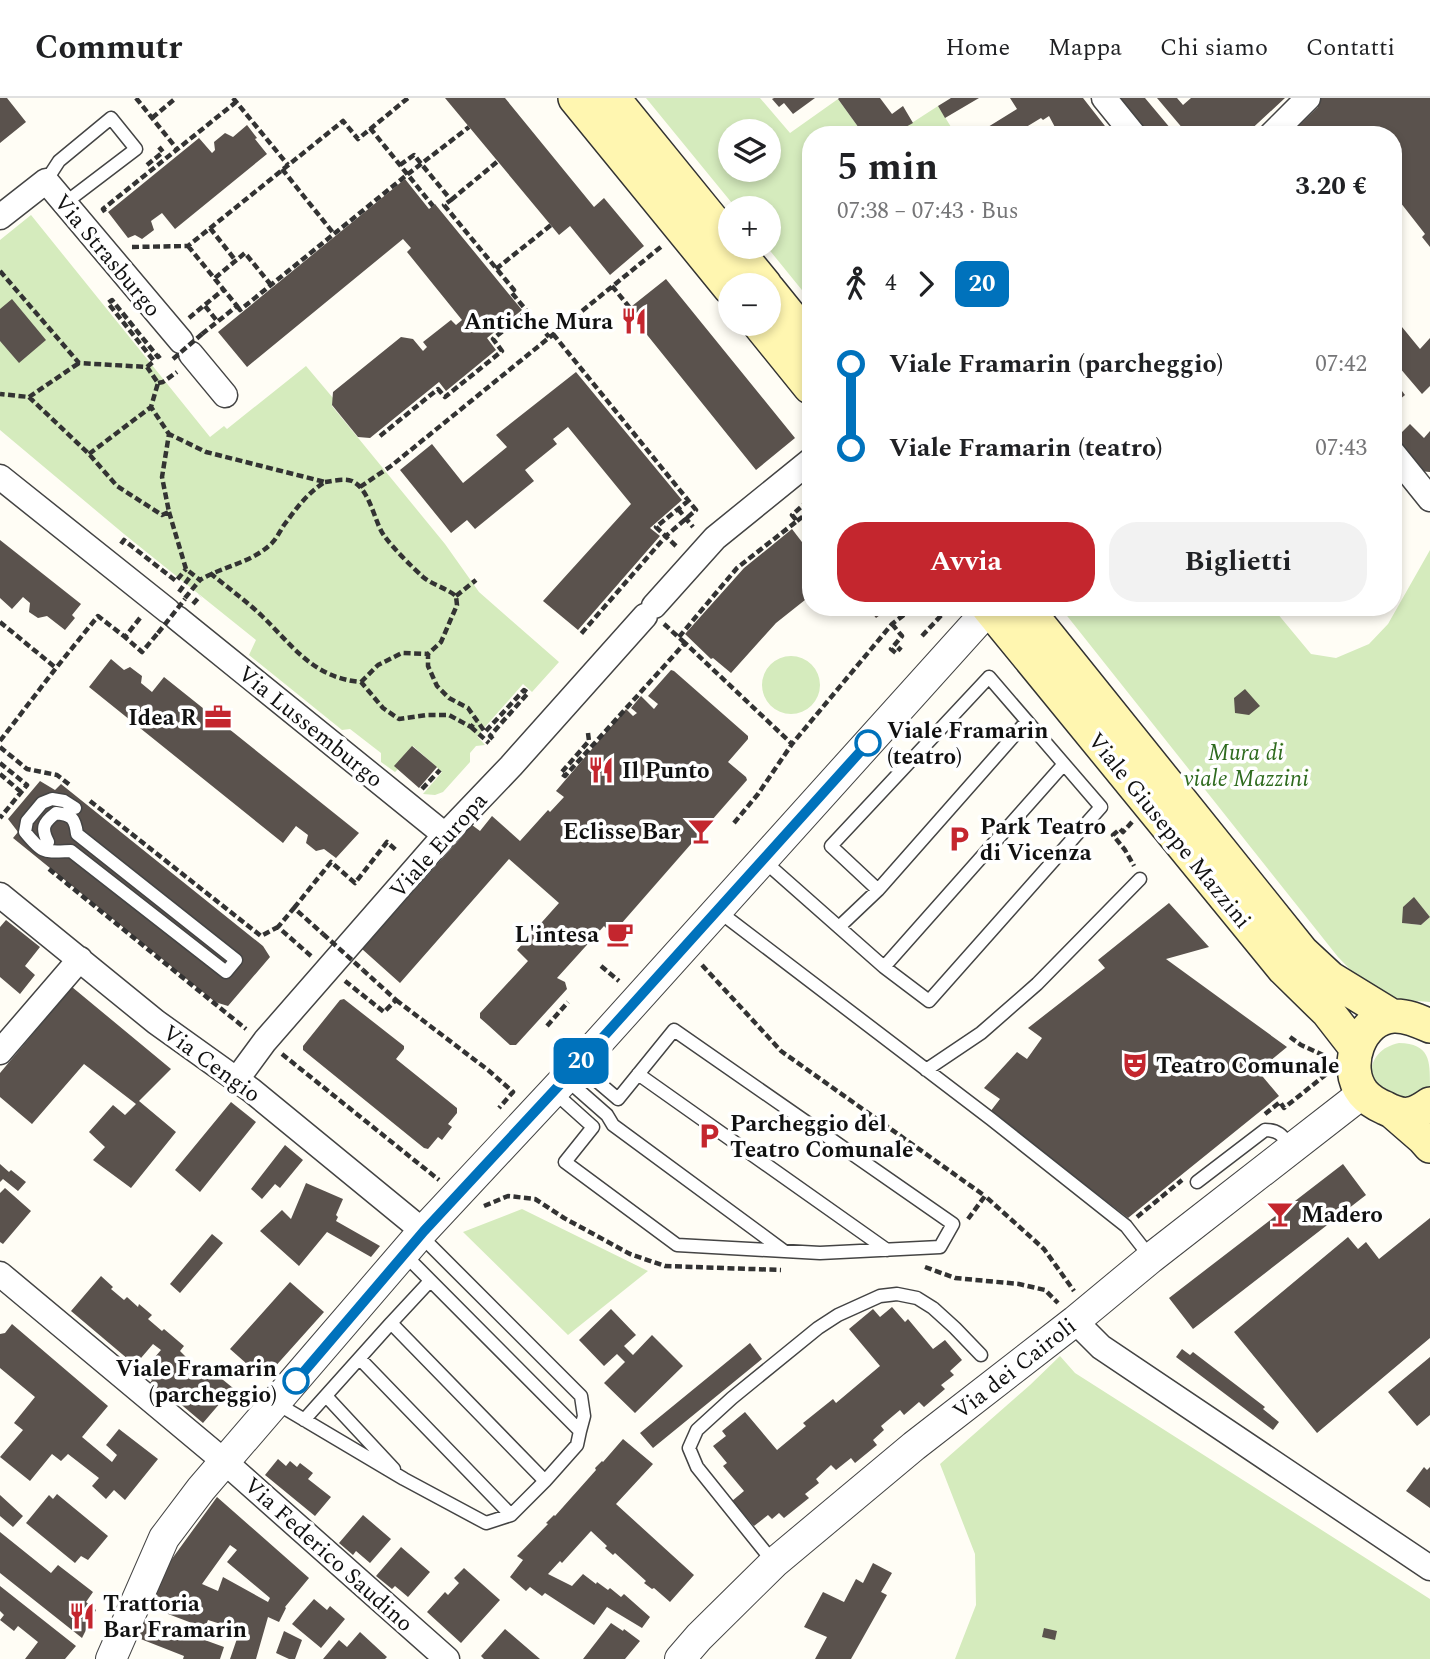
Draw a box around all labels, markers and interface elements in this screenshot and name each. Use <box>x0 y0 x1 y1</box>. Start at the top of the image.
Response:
text: Commutr <box>35 23 182 73</box>
text: Home <box>945 30 1010 66</box>
text: Mappa <box>1048 30 1122 66</box>
text: Chi siamo <box>1160 30 1268 66</box>
text: Contatti <box>1306 30 1395 66</box>
map controls <box>718 119 781 336</box>
button: layers <box>718 119 781 182</box>
text: 5 min <box>837 139 938 197</box>
text: 3.20 € <box>1295 166 1367 206</box>
street label: Via Strasburgo <box>45 186 169 325</box>
text: 07:38 – 07:43 · Bus <box>837 194 1019 229</box>
button: + <box>718 196 781 259</box>
icon: walk <box>837 265 875 303</box>
icon: forward <box>907 265 945 303</box>
text: 4 <box>885 266 897 301</box>
text: 20 <box>969 266 995 302</box>
button: − <box>718 273 781 336</box>
place label: Antiche Mura <box>464 305 613 340</box>
restaurant icon: Antiche Mura <box>619 306 649 336</box>
text: Viale Framarin (parcheggio) <box>889 344 1223 384</box>
text: 07:42 <box>1315 347 1367 382</box>
text: Viale Framarin (teatro) <box>889 428 1163 468</box>
text: 07:43 <box>1315 431 1367 466</box>
button: Avvia <box>837 522 1095 602</box>
button: Biglietti <box>1109 522 1367 602</box>
street label: Via Lussemburgo <box>230 657 390 797</box>
place label: Idea R <box>128 701 197 736</box>
office icon: Idea R <box>203 702 233 732</box>
place label: Viale Framarin (teatro) <box>887 714 1048 775</box>
street label: Viale Giuseppe Mazzini <box>1079 725 1259 937</box>
marker: Viale Framarin (teatro) <box>855 730 881 756</box>
park label: Mura di viale Mazzini <box>1183 736 1309 797</box>
place label: Il Punto <box>622 754 710 789</box>
restaurant icon: Il Punto <box>586 755 616 785</box>
street label: Viale Europa <box>382 785 497 907</box>
place label: Park Teatro di Vicenza <box>980 810 1106 871</box>
place label: Eclisse Bar <box>563 815 680 850</box>
bar icon: Eclisse Bar <box>686 816 716 846</box>
parking icon: Park Teatro di Vicenza <box>944 824 974 854</box>
place label: L'intesa <box>514 918 599 953</box>
cafe icon: L'intesa <box>605 919 635 949</box>
street label: Via Cengio <box>155 1016 268 1112</box>
line badge: 20 <box>550 1038 612 1084</box>
text: 20 <box>568 1043 594 1079</box>
place label: Teatro Comunale <box>1156 1049 1339 1084</box>
theatre icon: Teatro Comunale <box>1120 1050 1150 1080</box>
place label: Parcheggio del Teatro Comunale <box>730 1107 913 1168</box>
parking icon: Parcheggio del Teatro Comunale <box>694 1121 724 1151</box>
place label: Madero <box>1301 1198 1383 1233</box>
bar icon: Madero <box>1265 1199 1295 1229</box>
street label: Via dei Cairoli <box>946 1310 1084 1429</box>
place label: Viale Framarin (parcheggio) <box>116 1352 277 1413</box>
marker: Viale Framarin (parcheggio) <box>283 1368 309 1394</box>
street label: Via Federico Saudino <box>235 1469 421 1641</box>
place label: Trattoria Bar Framarin <box>103 1587 247 1648</box>
restaurant icon: Trattoria Bar Framarin <box>67 1601 97 1631</box>

